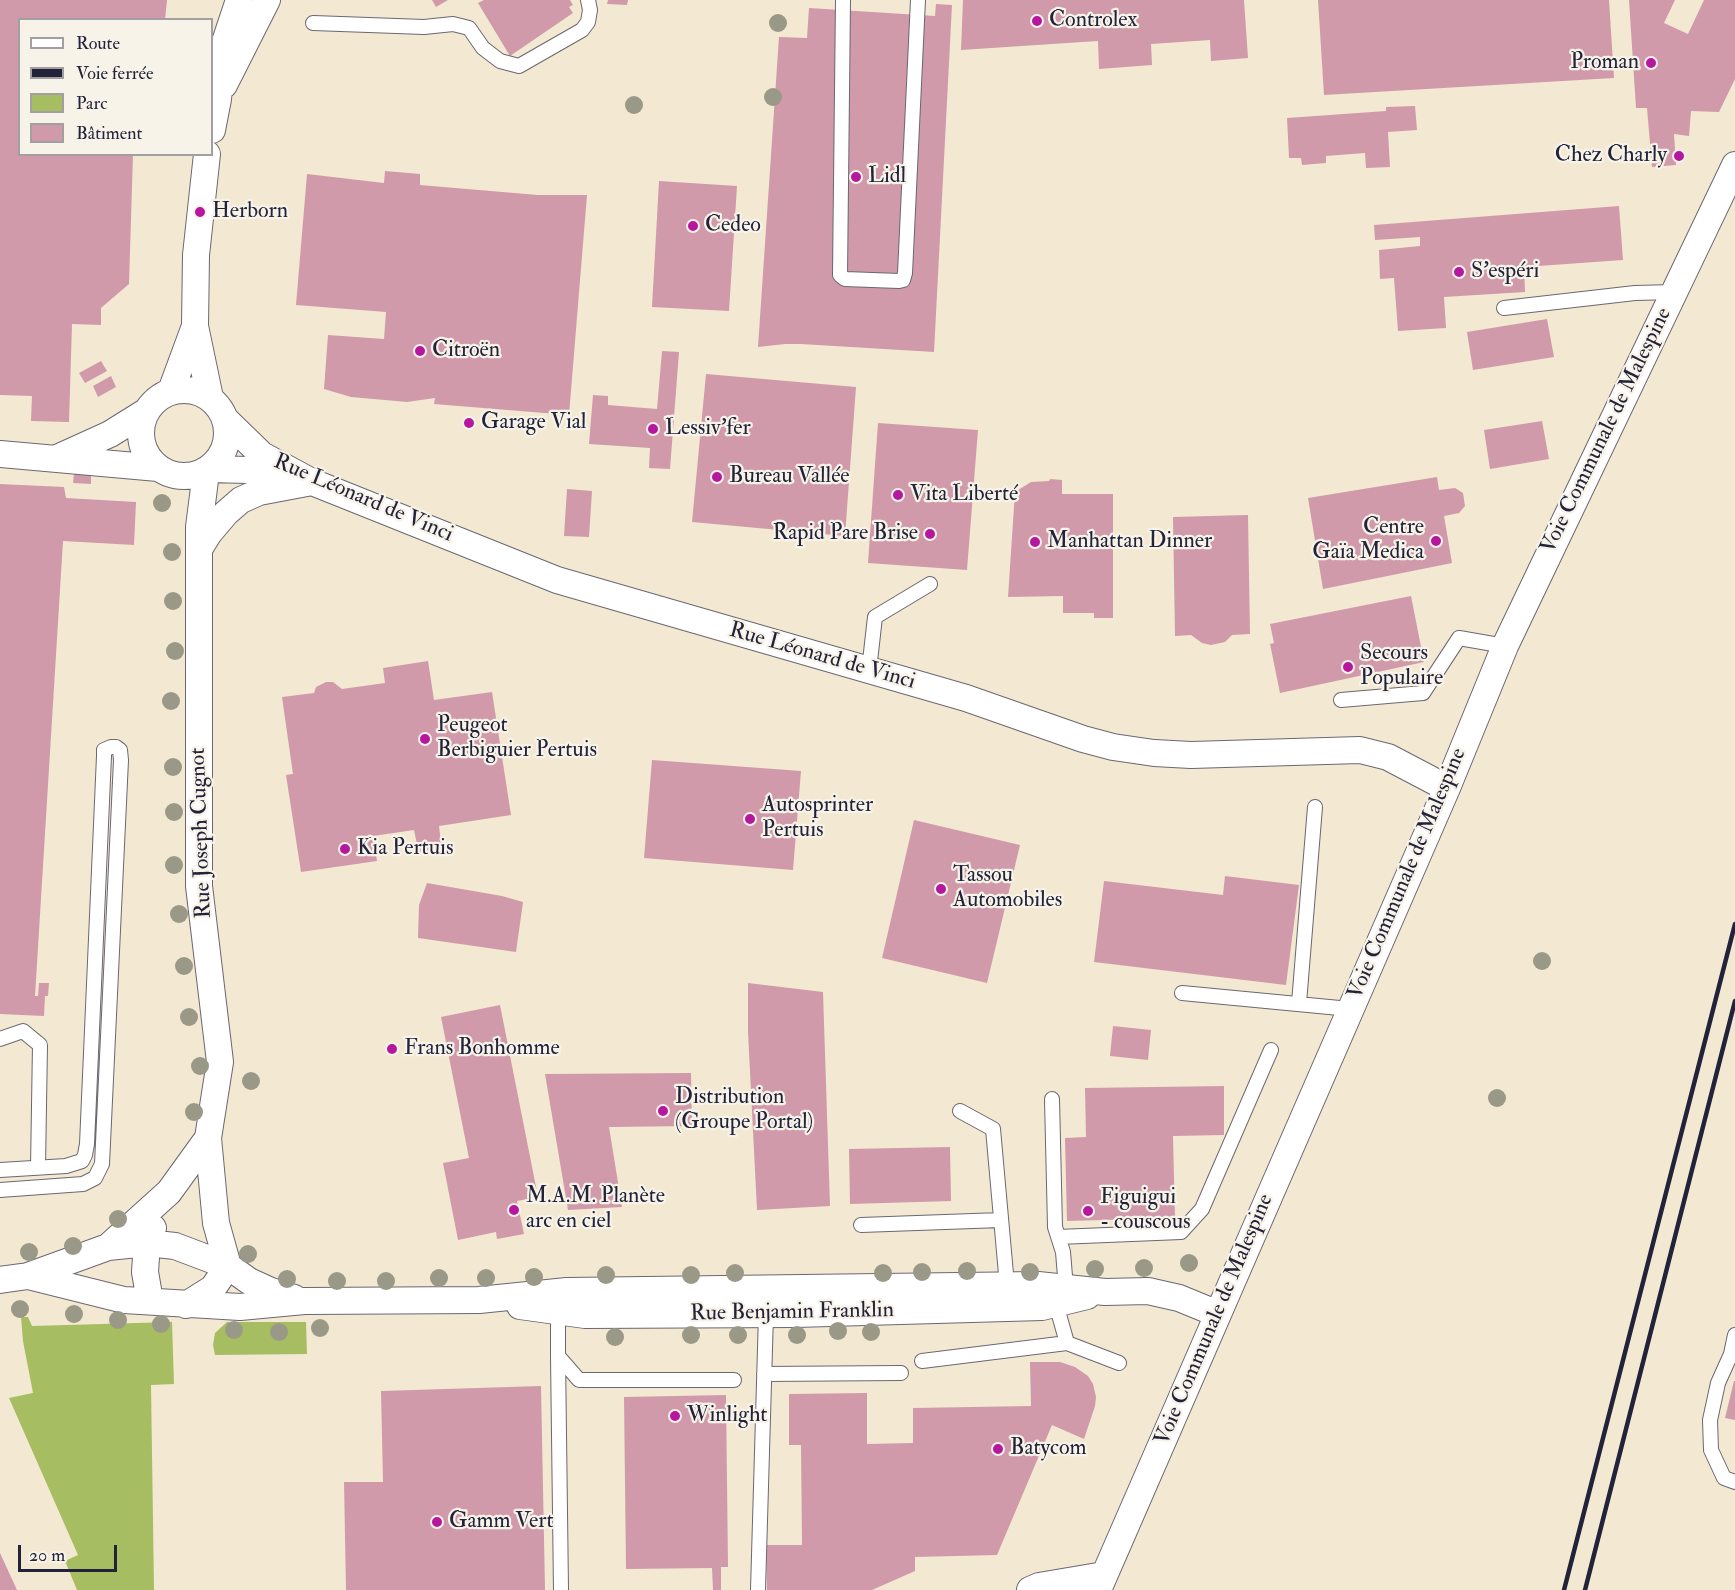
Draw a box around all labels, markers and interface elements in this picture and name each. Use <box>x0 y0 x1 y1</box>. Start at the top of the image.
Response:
place label: Controlex <box>1049 8 1137 34</box>
marker: Controlex <box>1030 14 1044 28</box>
legend <box>18 18 213 156</box>
text: Route <box>76 32 120 55</box>
place label: Proman <box>1570 50 1639 76</box>
marker: Proman <box>1644 56 1658 70</box>
text: Voie ferrée <box>76 62 154 85</box>
text: Parc <box>76 92 107 115</box>
text: Bâtiment <box>76 122 142 145</box>
place label: Chez Charly <box>1555 143 1667 169</box>
marker: Chez Charly <box>1672 149 1686 163</box>
place label: Lidl <box>868 164 906 190</box>
marker: Lidl <box>849 170 863 184</box>
place label: Herborn <box>212 199 288 225</box>
marker: Herborn <box>193 205 207 219</box>
place label: Cedeo <box>705 213 761 239</box>
marker: Cedeo <box>686 219 700 233</box>
place label: S'espéri <box>1471 259 1539 285</box>
marker: S'espéri <box>1452 265 1466 279</box>
street label: Voie Communale de Malespine <box>1536 304 1678 558</box>
place label: Citroën <box>432 338 500 364</box>
marker: Citroën <box>413 344 427 358</box>
place label: Garage Vial <box>481 410 586 436</box>
marker: Garage Vial <box>462 416 476 430</box>
place label: Lessiv'fer <box>665 416 751 442</box>
marker: Lessiv'fer <box>646 422 660 436</box>
street label: Rue Léonard de Vinci <box>269 449 457 549</box>
place label: Bureau Vallée <box>729 464 850 490</box>
marker: Bureau Vallée <box>710 470 724 484</box>
place label: Vita Liberté <box>910 482 1018 508</box>
marker: Vita Liberté <box>891 488 905 502</box>
place label: Centre Gaïa Medica <box>1312 515 1424 566</box>
place label: Rapid Pare Brise <box>773 521 918 547</box>
marker: Rapid Pare Brise <box>923 527 937 541</box>
place label: Manhattan Dinner <box>1047 529 1212 555</box>
marker: Centre Gaïa Medica <box>1429 534 1443 548</box>
marker: Manhattan Dinner <box>1028 535 1042 549</box>
street label: Rue Léonard de Vinci <box>726 618 918 696</box>
place label: Secours Populaire <box>1360 641 1443 692</box>
marker: Secours Populaire <box>1341 660 1355 674</box>
place label: Peugeot Berbiguier Pertuis <box>437 713 597 764</box>
marker: Peugeot Berbiguier Pertuis <box>418 732 432 746</box>
street label: Voie Communale de Malespine <box>1343 744 1473 1004</box>
street label: Rue Joseph Cugnot <box>186 747 218 919</box>
place label: Autosprinter Pertuis <box>762 793 873 844</box>
marker: Autosprinter Pertuis <box>743 812 757 826</box>
place label: Kia Pertuis <box>357 836 453 862</box>
marker: Kia Pertuis <box>338 842 352 856</box>
place label: Tassou Automobiles <box>953 863 1062 914</box>
marker: Tassou Automobiles <box>934 882 948 896</box>
place label: Frans Bonhomme <box>404 1036 560 1062</box>
marker: Frans Bonhomme <box>385 1042 399 1056</box>
place label: Distribution (Groupe Portal) <box>675 1085 813 1136</box>
marker: Distribution (Groupe Portal) <box>656 1104 670 1118</box>
place label: M.A.M. Planète arc en ciel <box>526 1184 665 1236</box>
place label: Figuigui - couscous <box>1100 1185 1191 1236</box>
street label: Voie Communale de Malespine <box>1150 1190 1280 1450</box>
marker: M.A.M. Planète arc en ciel <box>507 1203 521 1217</box>
marker: Figuigui - couscous <box>1081 1204 1095 1218</box>
street label: Rue Benjamin Franklin <box>690 1298 894 1328</box>
place label: Winlight <box>687 1403 767 1429</box>
marker: Winlight <box>668 1409 682 1423</box>
place label: Batycom <box>1010 1436 1087 1462</box>
marker: Batycom <box>991 1442 1005 1456</box>
place label: Gamm Vert <box>449 1509 554 1535</box>
marker: Gamm Vert <box>430 1515 444 1529</box>
scale bar <box>21 1533 120 1571</box>
text: 20 m <box>29 1544 65 1567</box>

